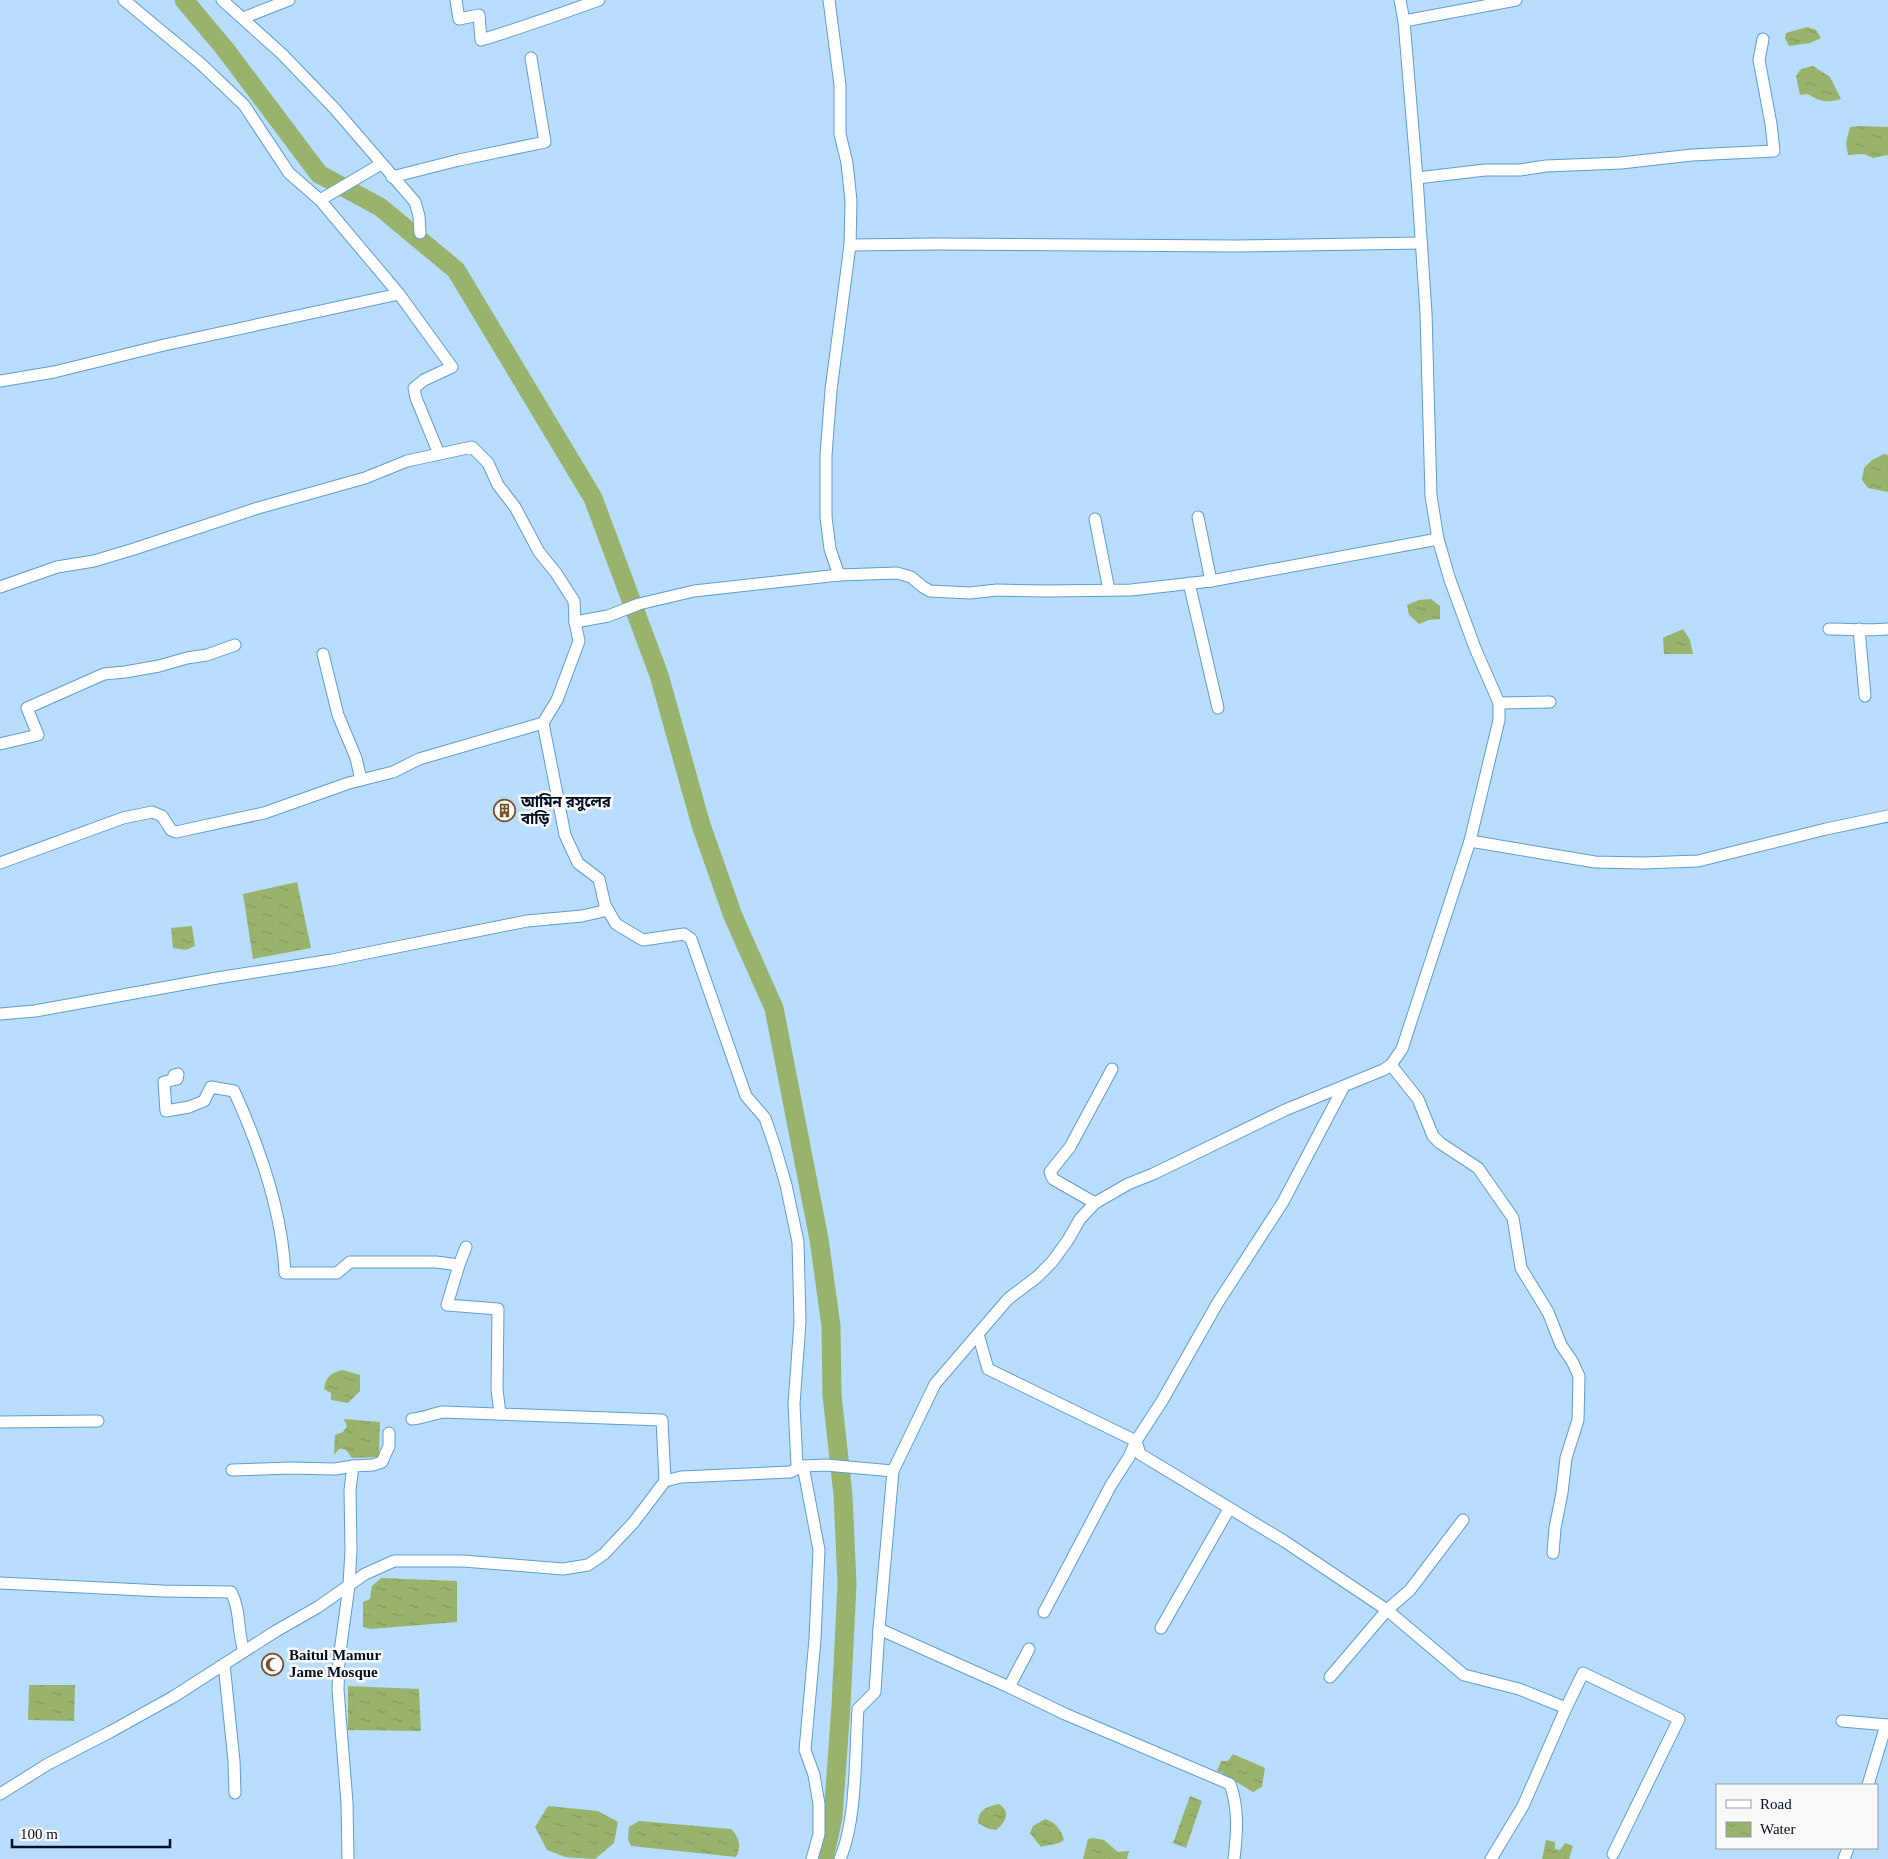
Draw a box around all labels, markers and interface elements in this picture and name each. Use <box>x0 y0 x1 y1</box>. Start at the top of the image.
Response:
place label: আমিন রসুলের বাড়ি <box>520 793 612 827</box>
building icon: আমিন রসুলের বাড়ি <box>493 799 517 823</box>
place label: Baitul Mamur Jame Mosque <box>289 1647 381 1680</box>
mosque icon: Baitul Mamur Jame Mosque <box>261 1652 285 1676</box>
legend <box>1716 1784 1878 1849</box>
text: Road <box>1760 1796 1792 1812</box>
scale bar <box>12 1816 170 1848</box>
text: Water <box>1760 1821 1795 1837</box>
text: 100 m <box>20 1826 58 1842</box>

